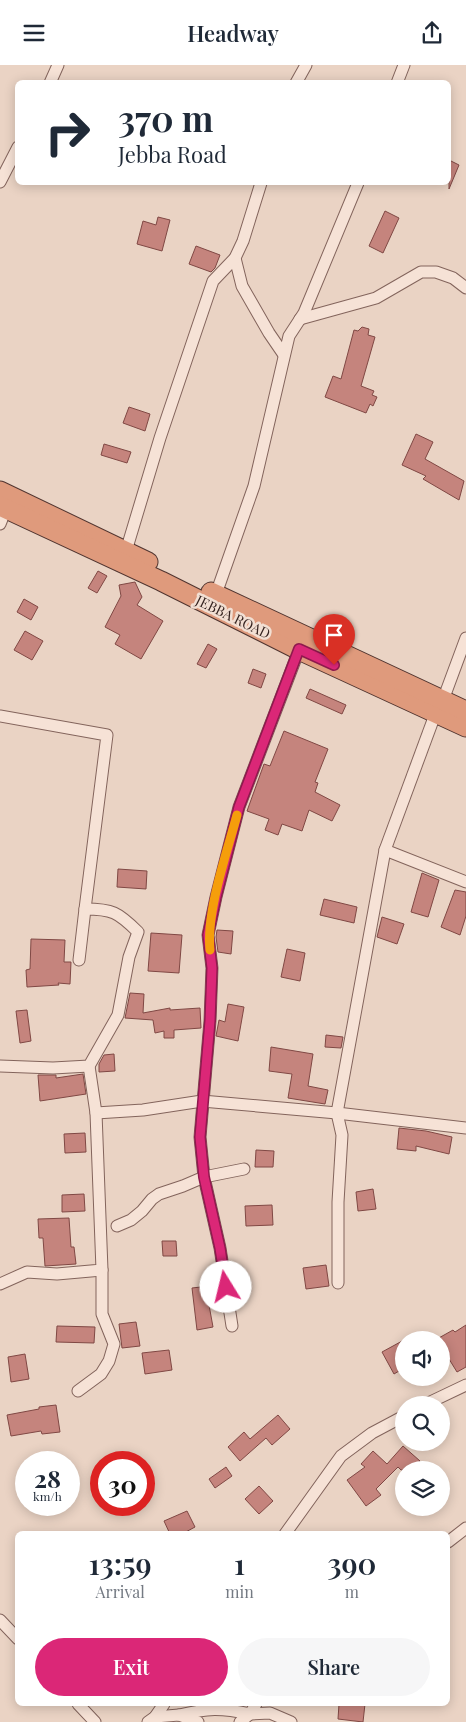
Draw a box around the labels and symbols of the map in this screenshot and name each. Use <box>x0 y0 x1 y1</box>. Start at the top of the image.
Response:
street label: JEBBA ROAD <box>192 590 274 643</box>
pin <box>313 614 355 665</box>
position arrow <box>199 1260 251 1312</box>
speed limit sign: 30 <box>90 1451 155 1516</box>

